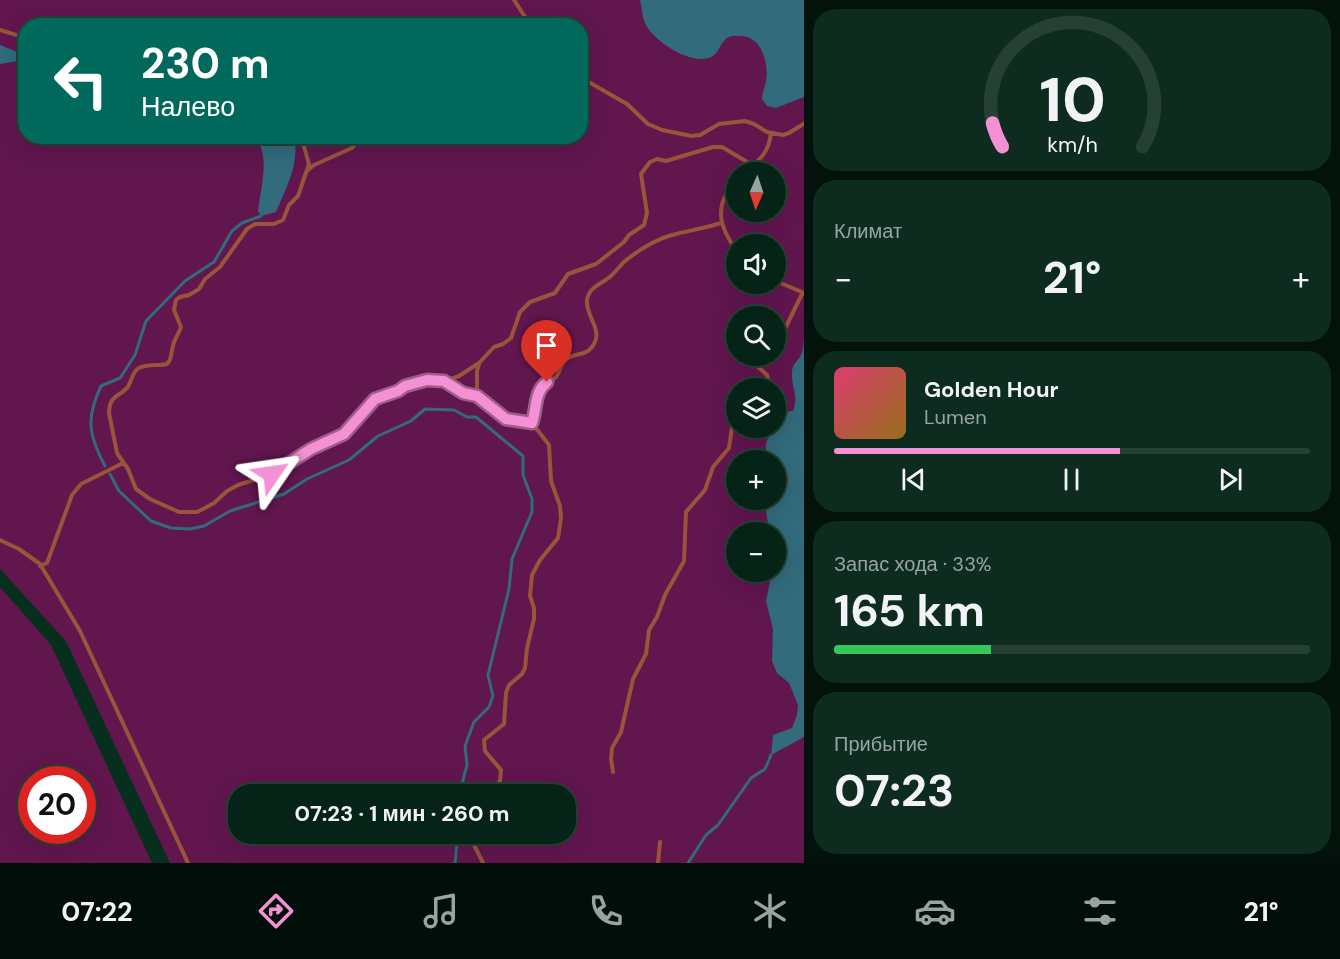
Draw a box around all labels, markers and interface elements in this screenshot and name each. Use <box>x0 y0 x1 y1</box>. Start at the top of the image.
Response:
text: 230 m <box>141 36 270 91</box>
icon: left <box>42 42 120 120</box>
text: 10 <box>1039 59 1105 140</box>
text: Налево <box>141 89 235 124</box>
text: km/h <box>1047 131 1097 159</box>
north arrow <box>726 162 786 222</box>
map controls <box>726 162 786 582</box>
text: Климат <box>834 218 902 244</box>
button: sound <box>726 234 786 294</box>
text: 21° <box>1043 248 1101 307</box>
text: − <box>834 257 852 300</box>
text: + <box>1292 257 1310 300</box>
button: search <box>726 306 786 366</box>
pin <box>521 320 572 382</box>
icon: arrive <box>530 329 563 362</box>
text: Golden Hour <box>924 375 1059 404</box>
button: layers <box>726 378 786 438</box>
text: Lumen <box>924 404 987 430</box>
position arrow <box>240 442 304 506</box>
button: + <box>726 450 786 510</box>
icon: previous <box>897 463 930 496</box>
icon: pause <box>1055 463 1088 496</box>
icon: next <box>1214 463 1247 496</box>
button: − <box>726 522 786 582</box>
text: Запас хода · 33% <box>834 551 991 577</box>
text: 165 km <box>834 581 985 640</box>
text: Прибытие <box>834 731 928 757</box>
text: 07:23 <box>834 761 954 820</box>
speed limit sign: 20 <box>18 766 96 844</box>
text: 07:23 · 1 мин · 260 m <box>295 799 509 828</box>
icon: directions <box>255 890 297 932</box>
icon: music <box>420 890 462 932</box>
icon: phone <box>585 890 627 932</box>
icon: climate <box>749 890 791 932</box>
icon: car <box>914 890 956 932</box>
icon: filters <box>1079 890 1121 932</box>
text: 07:22 <box>61 894 133 929</box>
text: 21° <box>1243 894 1279 929</box>

